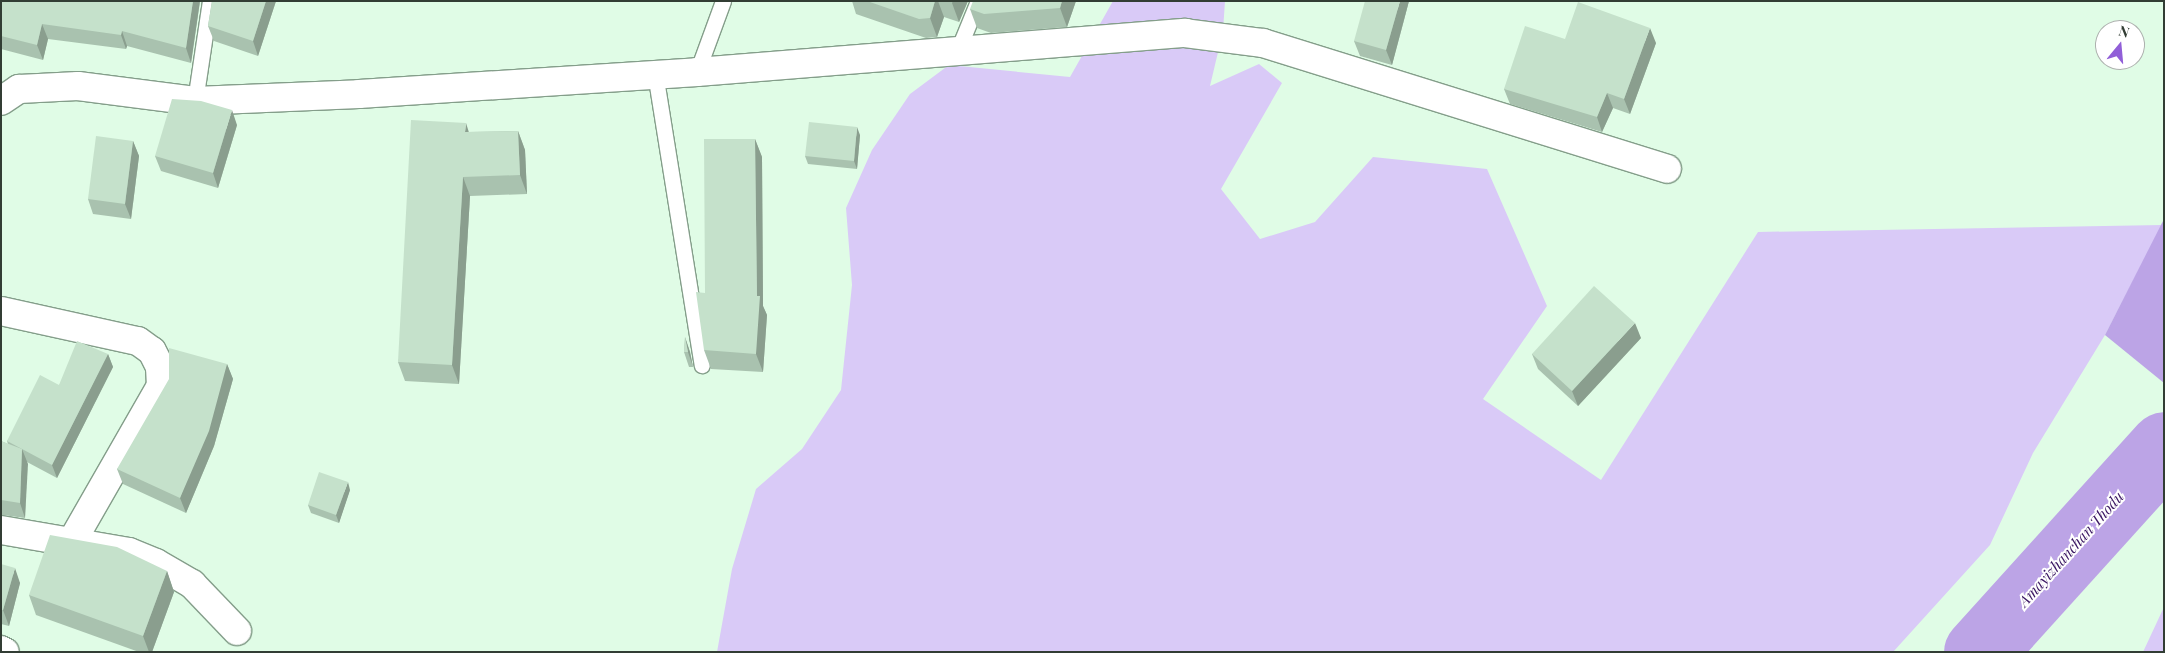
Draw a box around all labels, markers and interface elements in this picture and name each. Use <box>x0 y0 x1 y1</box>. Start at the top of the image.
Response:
north arrow <box>2095 20 2145 70</box>
text: N <box>2117 21 2132 42</box>
water label: Amayizhanchan Thodu <box>2015 488 2127 610</box>

